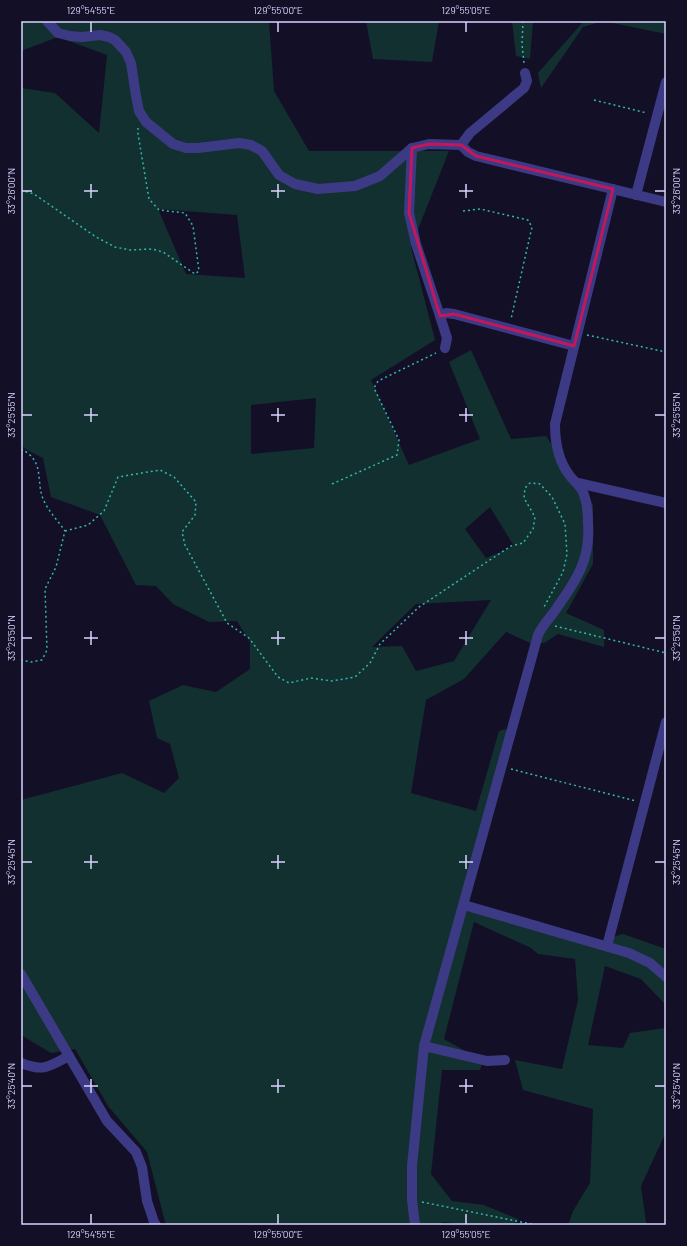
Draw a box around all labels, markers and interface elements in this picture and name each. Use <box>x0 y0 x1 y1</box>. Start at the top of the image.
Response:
text: 129°54'55"E <box>67 4 115 16</box>
text: 129°55'00"E <box>253 4 303 16</box>
text: 129°55'05"E <box>442 4 490 16</box>
text: 33°26'00"N <box>5 168 17 214</box>
text: 33°26'00"N <box>670 168 682 214</box>
text: 33°25'55"N <box>5 392 17 438</box>
text: 33°25'55"N <box>670 392 682 438</box>
text: 33°25'50"N <box>5 615 17 661</box>
text: 33°25'50"N <box>670 615 682 661</box>
text: 33°25'45"N <box>5 839 17 885</box>
text: 33°25'45"N <box>670 839 682 885</box>
text: 33°25'40"N <box>5 1063 17 1109</box>
text: 33°25'40"N <box>670 1063 682 1109</box>
text: 129°54'55"E <box>67 1228 115 1240</box>
text: 129°55'00"E <box>253 1228 303 1240</box>
text: 129°55'05"E <box>442 1228 490 1240</box>

